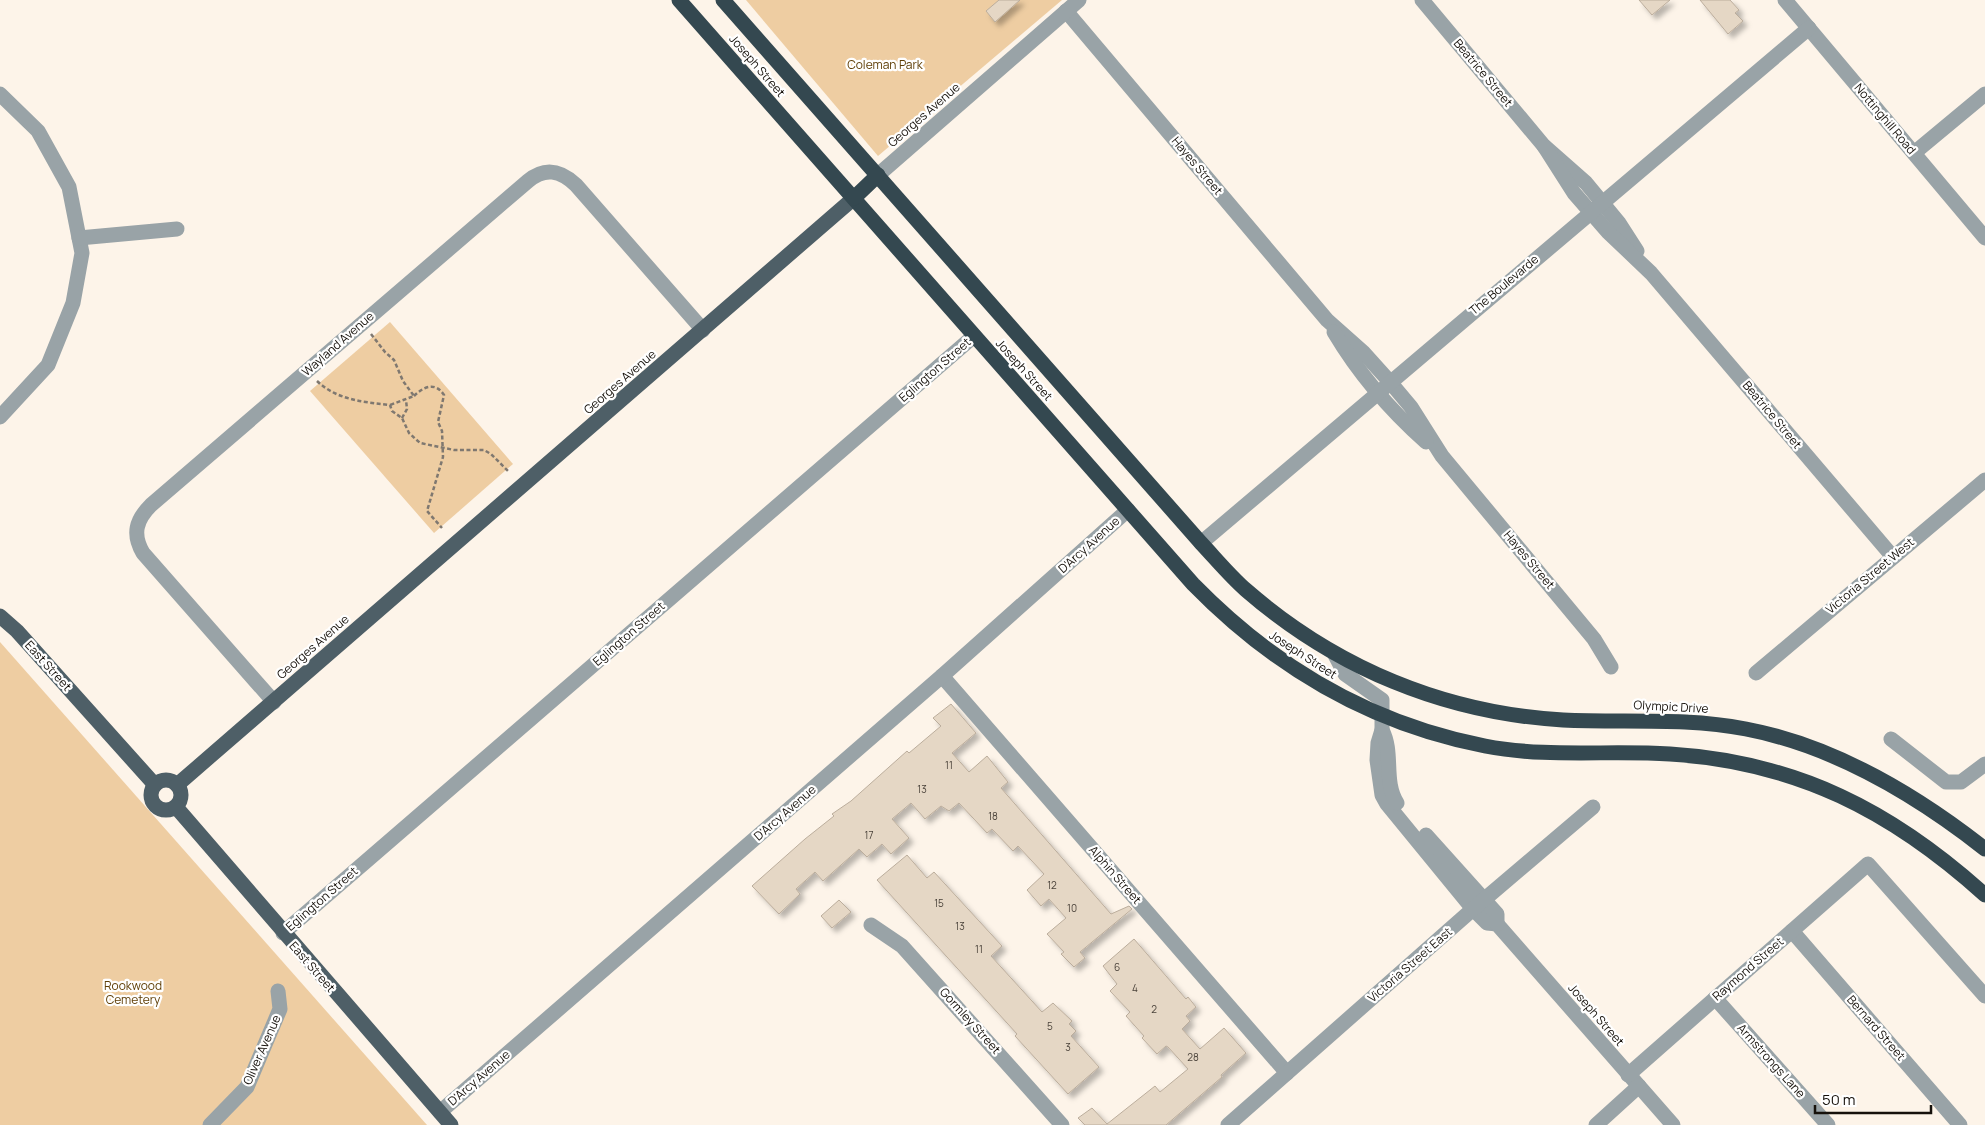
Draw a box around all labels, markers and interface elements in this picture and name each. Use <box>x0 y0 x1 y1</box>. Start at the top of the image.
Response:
street label: Joseph Street <box>725 31 789 101</box>
street label: Beatrice Street <box>1450 35 1517 110</box>
park label: Coleman Park <box>847 56 924 73</box>
street label: Georges Avenue <box>884 79 963 151</box>
street label: Nottinghill Road <box>1851 80 1920 158</box>
street label: Hayes Street <box>1168 133 1227 199</box>
street label: The Boulevarde <box>1465 251 1542 319</box>
street label: Wayland Avenue <box>298 308 377 380</box>
street label: Eglington Street <box>895 333 974 406</box>
street label: Joseph Street <box>992 335 1057 404</box>
street label: Georges Avenue <box>580 346 659 418</box>
street label: Beatrice Street <box>1739 377 1806 452</box>
street label: D'Arcy Avenue <box>1054 512 1123 577</box>
street label: Hayes Street <box>1500 527 1559 593</box>
street label: Victoria Street West <box>1822 533 1918 618</box>
street label: Eglington Street <box>589 597 668 670</box>
street label: Georges Avenue <box>273 611 352 683</box>
street label: Joseph Street <box>1266 626 1341 683</box>
street label: East Street <box>21 637 76 695</box>
street label: Olympic Drive <box>1633 696 1709 717</box>
house number: 11 <box>945 758 953 772</box>
street label: D'Arcy Avenue <box>750 781 819 844</box>
house number: 13 <box>917 782 927 796</box>
house number: 18 <box>988 809 998 823</box>
house number: 17 <box>865 828 873 842</box>
street label: Alphin Street <box>1085 842 1146 908</box>
street label: Eglington Street <box>282 862 361 935</box>
house number: 12 <box>1047 878 1057 892</box>
house number: 15 <box>934 896 944 910</box>
house number: 10 <box>1067 901 1077 915</box>
house number: 13 <box>955 919 965 933</box>
street label: Victoria Street East <box>1364 923 1456 1006</box>
street label: Raymond Street <box>1708 933 1787 1004</box>
street label: East Street <box>286 938 339 996</box>
house number: 11 <box>975 942 983 956</box>
house number: 6 <box>1114 960 1120 974</box>
park label: Rookwood Cemetery <box>104 977 162 1008</box>
street label: Joseph Street <box>1564 980 1628 1050</box>
house number: 4 <box>1132 981 1138 995</box>
street label: Gormley Street <box>936 984 1005 1058</box>
street label: Bernard Street <box>1843 991 1910 1064</box>
house number: 2 <box>1151 1002 1157 1016</box>
street label: Oliver Avenue <box>239 1012 285 1087</box>
house number: 5 <box>1047 1019 1053 1033</box>
street label: Armstrongs Lane <box>1733 1020 1809 1101</box>
house number: 3 <box>1065 1040 1071 1054</box>
street label: D'Arcy Avenue <box>444 1046 513 1109</box>
house number: 28 <box>1187 1050 1199 1064</box>
scale bar <box>1815 1082 1931 1114</box>
text: 50 m <box>1822 1089 1856 1110</box>

